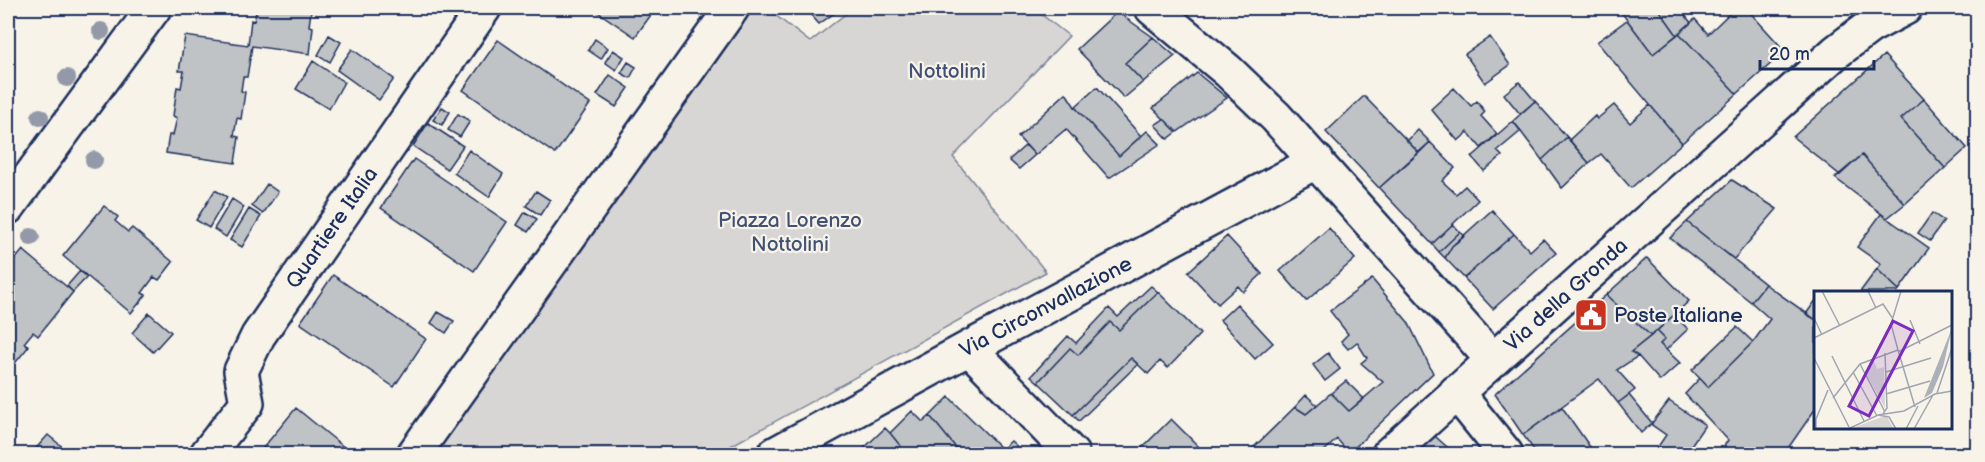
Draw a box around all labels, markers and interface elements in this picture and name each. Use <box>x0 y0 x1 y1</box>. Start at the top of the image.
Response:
scale bar <box>1760 33 1874 71</box>
text: 20 m <box>1769 44 1810 65</box>
park label: Nottolini <box>908 59 986 84</box>
street label: Quartiere Italia <box>281 162 383 294</box>
park label: Piazza Lorenzo Nottolini <box>718 208 862 257</box>
street label: Via della Gronda <box>1499 233 1633 357</box>
street label: Via Circonvallazione <box>956 251 1136 363</box>
inset map <box>1814 291 1952 429</box>
public building icon: Poste Italiane <box>1573 297 1609 333</box>
place label: Poste Italiane <box>1614 303 1743 328</box>

